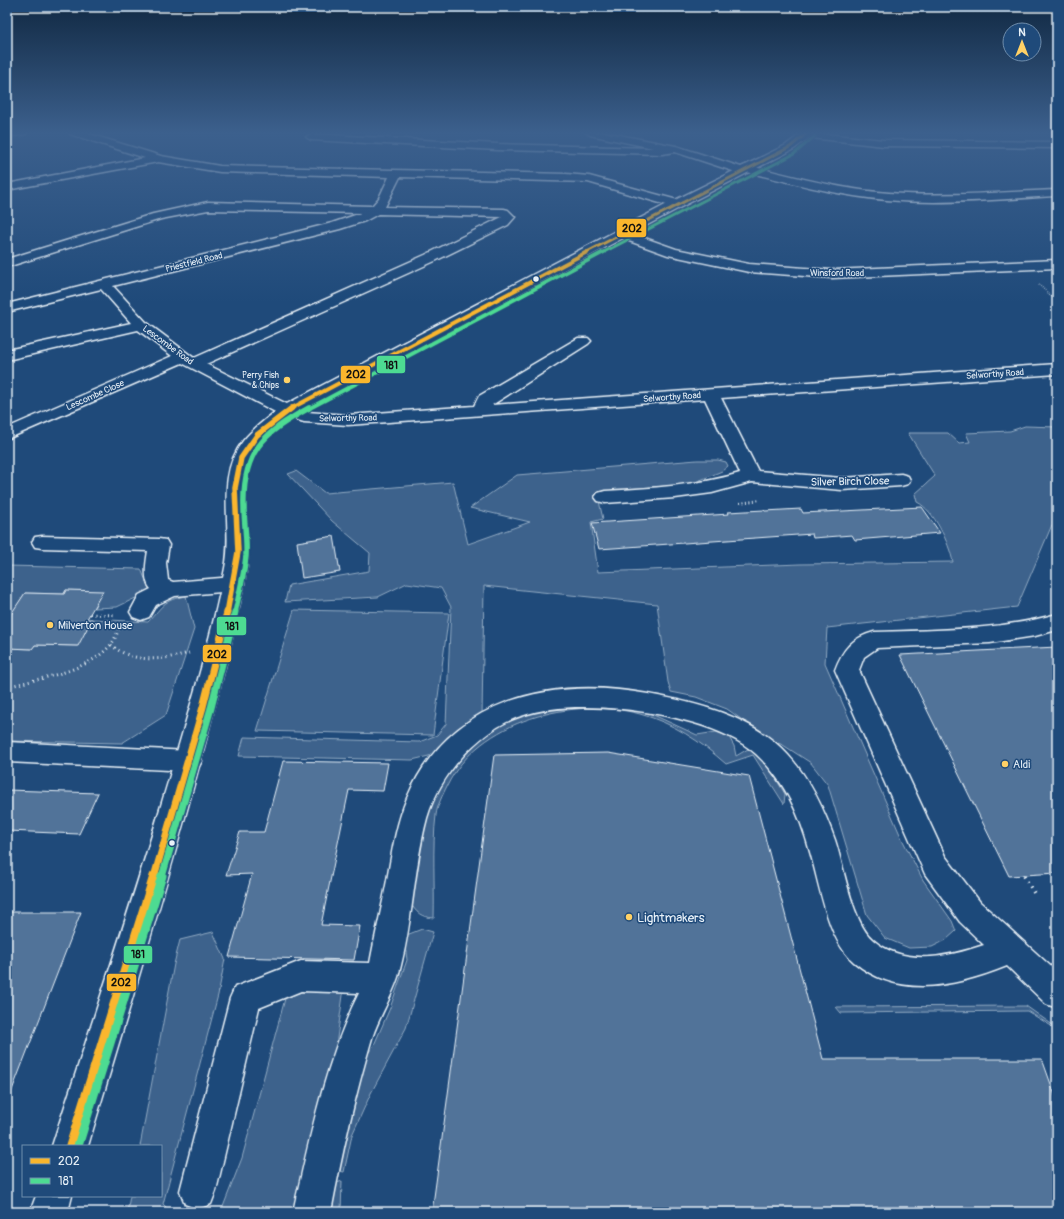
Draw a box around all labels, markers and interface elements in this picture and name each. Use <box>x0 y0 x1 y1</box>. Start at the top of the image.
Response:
north arrow <box>1002 22 1042 62</box>
text: N <box>1018 26 1026 39</box>
line badge: 202 <box>616 218 647 238</box>
text: 202 <box>622 222 642 235</box>
street label: Priestfield Road <box>164 250 224 275</box>
street label: Winsford Road <box>810 268 864 279</box>
unlabelled marker <box>531 274 541 284</box>
street label: Lescombe Road <box>140 323 195 368</box>
line badge: 181 <box>376 355 406 374</box>
text: 181 <box>384 359 398 372</box>
line badge: 202 <box>340 365 371 384</box>
street label: Selworthy Road <box>966 367 1024 382</box>
text: 202 <box>346 368 366 381</box>
place label: Perry Fish & Chips <box>242 370 279 391</box>
marker: Perry Fish & Chips <box>282 375 292 385</box>
street label: Lescombe Close <box>64 378 126 413</box>
street label: Selworthy Road <box>643 390 701 405</box>
street label: Selworthy Road <box>319 412 377 425</box>
street label: Silver Birch Close <box>811 474 890 489</box>
line badge: 181 <box>216 616 247 636</box>
place label: Milverton House <box>58 619 133 632</box>
marker: Milverton House <box>45 620 55 630</box>
text: 181 <box>225 620 239 633</box>
line badge: 202 <box>202 644 232 663</box>
text: 202 <box>207 648 227 661</box>
place label: Aldi <box>1013 758 1030 771</box>
marker: Aldi <box>1000 759 1010 769</box>
unlabelled marker <box>167 838 177 848</box>
place label: Lightmakers <box>637 910 705 926</box>
marker: Lightmakers <box>624 912 634 922</box>
line badge: 181 <box>123 945 153 964</box>
text: 181 <box>131 948 145 961</box>
line badge: 202 <box>106 973 137 992</box>
text: 202 <box>111 976 131 989</box>
legend <box>22 1145 162 1197</box>
text: 202 <box>58 1154 80 1169</box>
text: 181 <box>58 1174 73 1189</box>

